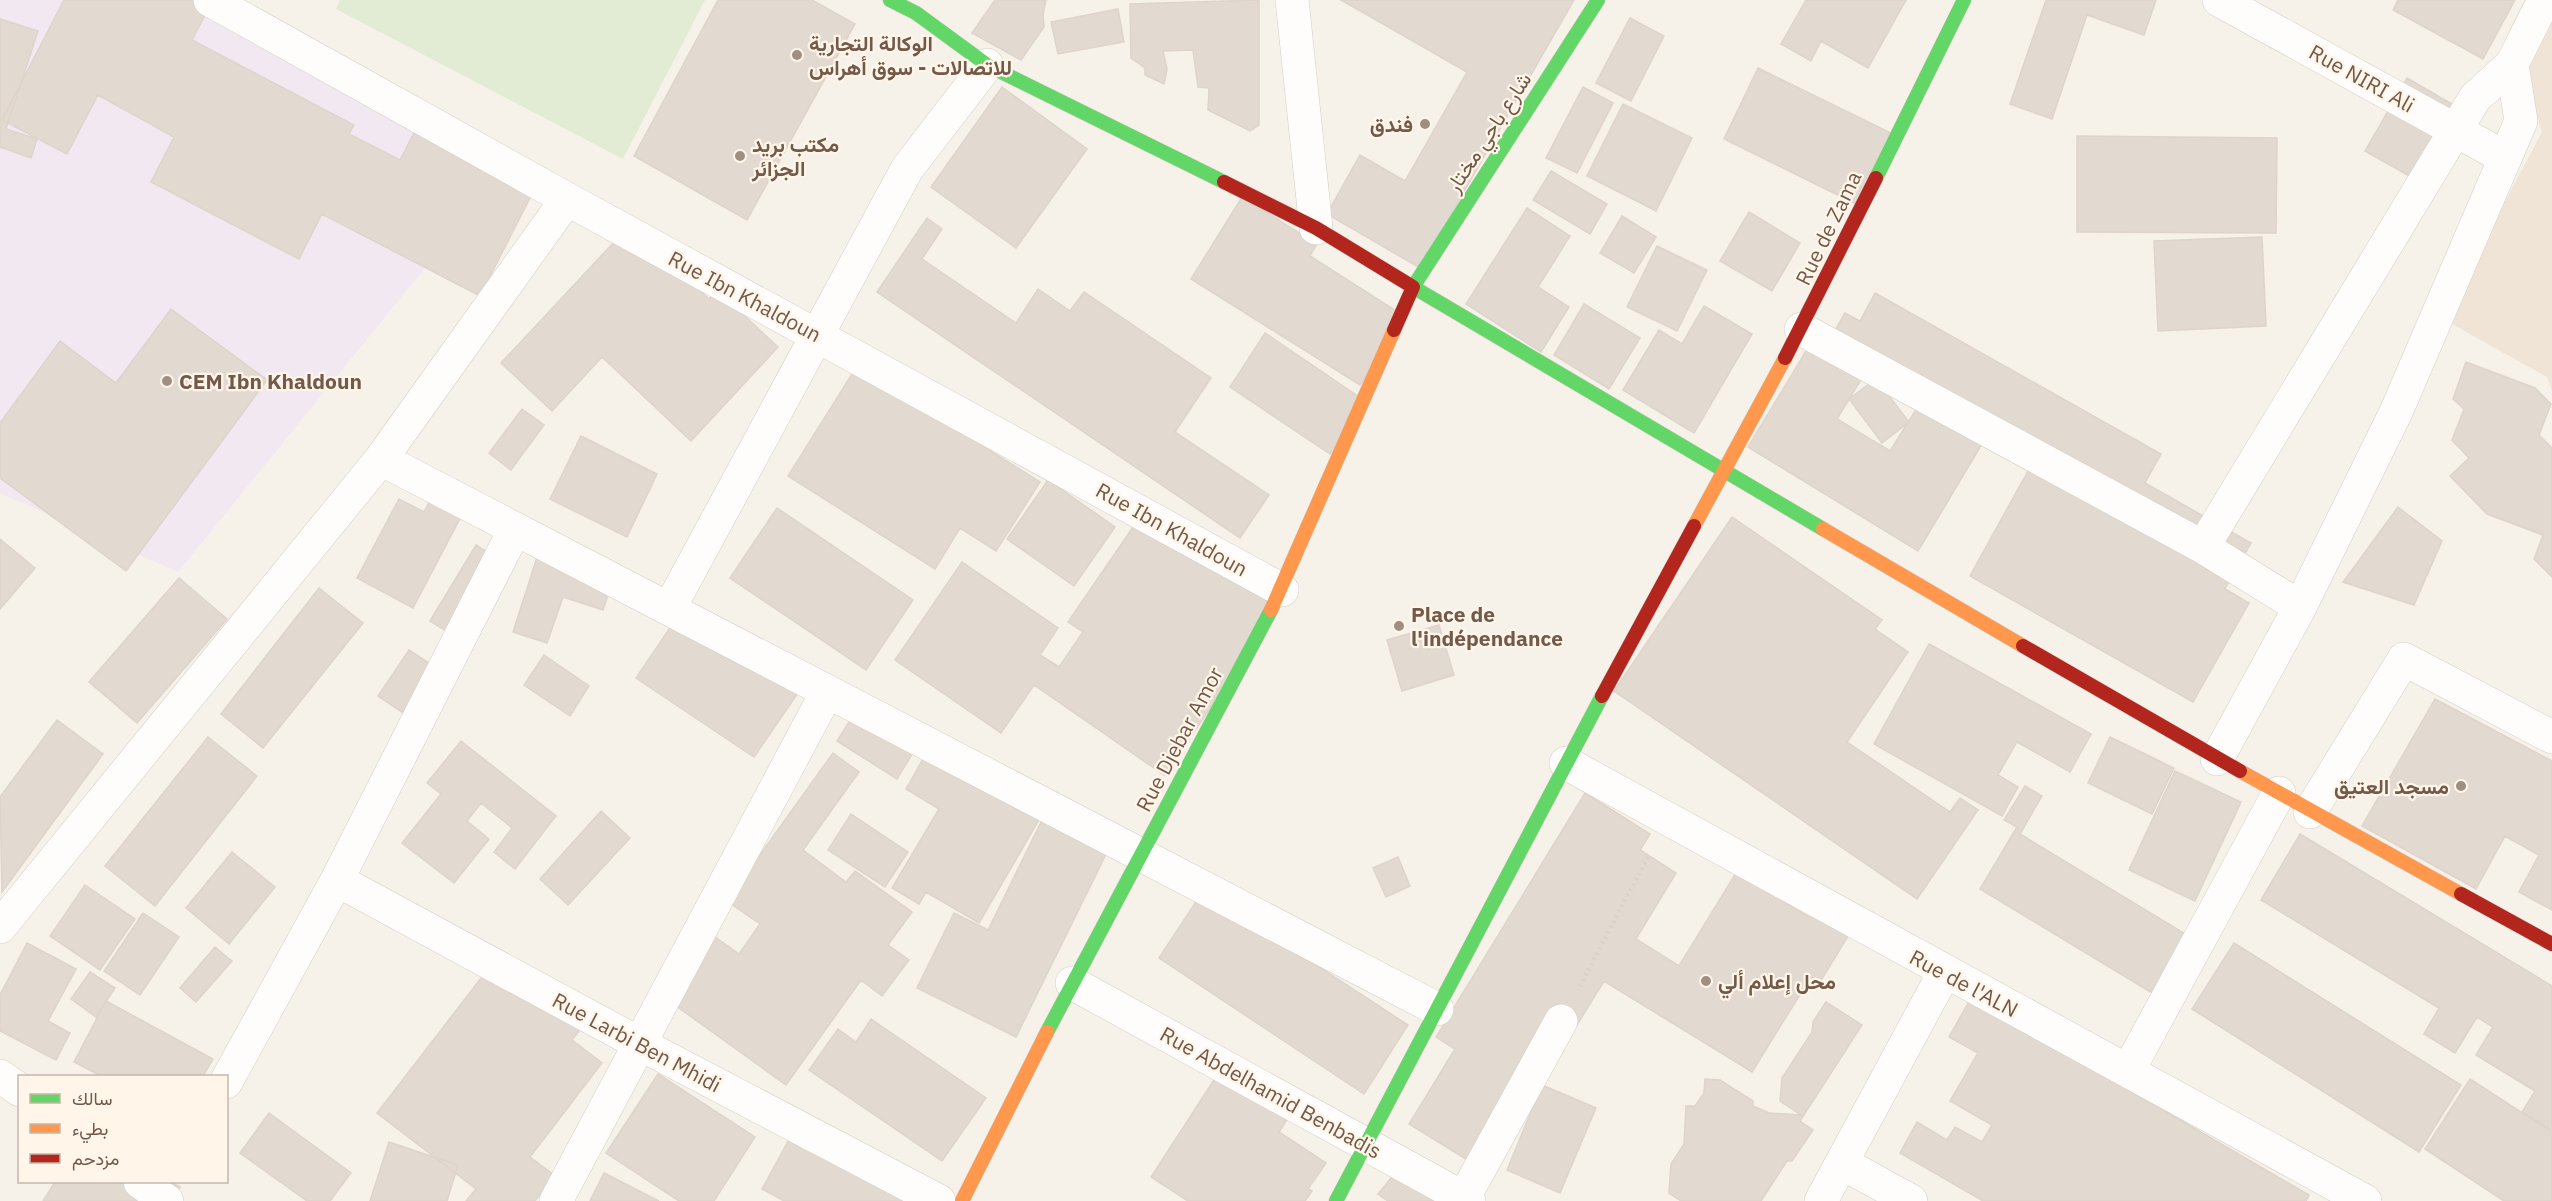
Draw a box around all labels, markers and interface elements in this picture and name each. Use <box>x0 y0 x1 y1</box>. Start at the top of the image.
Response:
place label: الوكالة التجارية للاتصالات - سوق أهراس <box>809 29 1012 81</box>
street label: Rue NIRI Ali <box>2304 38 2420 118</box>
marker: الوكالة التجارية للاتصالات - سوق أهراس <box>790 48 804 62</box>
street label: شارع باجي مختار <box>1438 67 1541 200</box>
place label: فندق <box>1370 110 1413 138</box>
marker: فندق <box>1418 117 1432 131</box>
place label: مكتب بريد الجزائر <box>751 130 839 182</box>
marker: مكتب بريد الجزائر <box>733 149 747 163</box>
street label: Rue de Zama <box>1788 166 1868 290</box>
street label: Rue Ibn Khaldoun <box>664 244 826 348</box>
place label: CEM Ibn Khaldoun <box>179 367 362 395</box>
marker: CEM Ibn Khaldoun <box>160 374 174 388</box>
street label: Rue Ibn Khaldoun <box>1091 476 1253 582</box>
place label: Place de l'indépendance <box>1411 600 1563 652</box>
marker: Place de l'indépendance <box>1392 619 1406 633</box>
street label: Rue Djebar Amor <box>1129 662 1229 816</box>
place label: مسجد العتيق <box>2334 772 2449 800</box>
marker: مسجد العتيق <box>2454 779 2468 793</box>
street label: Rue de l'ALN <box>1905 943 2023 1023</box>
place label: محل إعلام ألي <box>1718 967 1836 999</box>
marker: محل إعلام ألي <box>1699 974 1713 988</box>
street label: Rue Larbi Ben Mhidi <box>548 986 726 1098</box>
street label: Rue Abdelhamid Benbadis <box>1155 1019 1387 1165</box>
legend <box>18 1075 228 1183</box>
text: سالك <box>72 1087 112 1110</box>
text: بطيء <box>72 1117 108 1144</box>
text: مزدحم <box>72 1147 119 1171</box>

